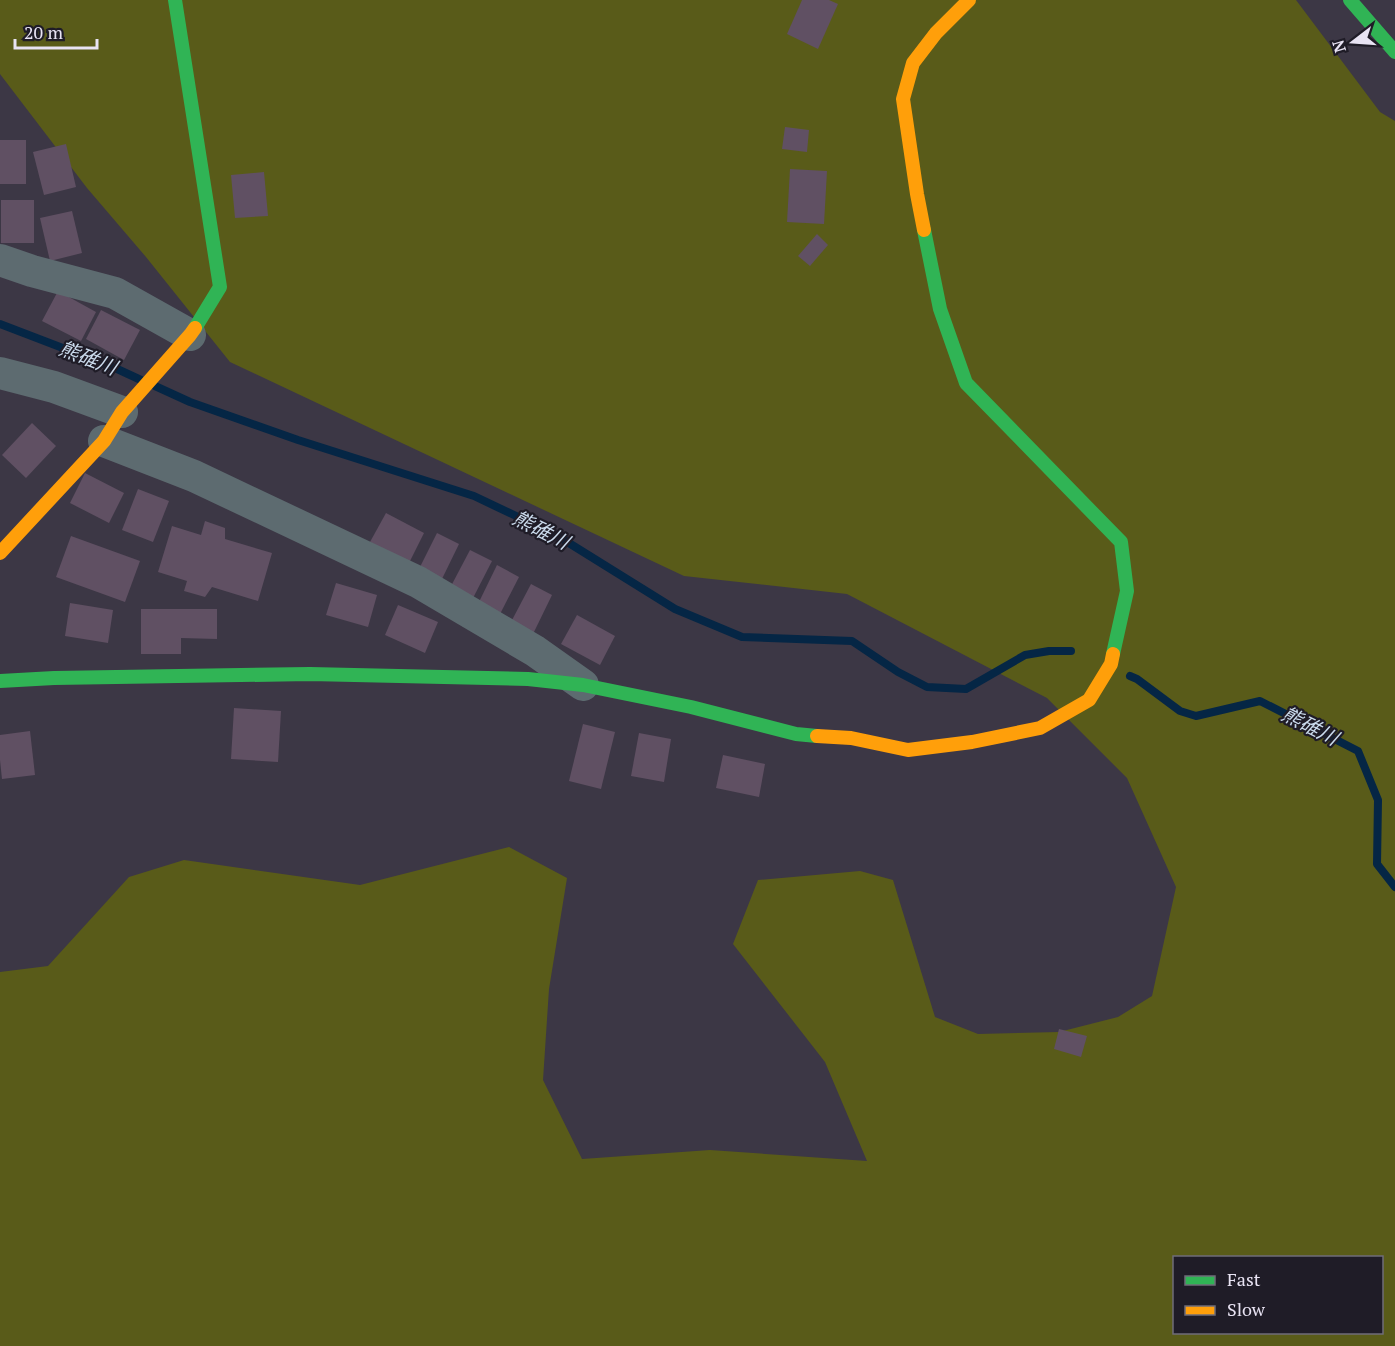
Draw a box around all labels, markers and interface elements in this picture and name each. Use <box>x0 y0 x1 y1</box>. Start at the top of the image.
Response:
scale bar <box>15 12 98 50</box>
north arrow <box>1323 12 1383 72</box>
text: 20 m <box>24 20 64 44</box>
text: N <box>1326 37 1351 55</box>
water label: 熊碓川 <box>55 334 123 382</box>
water label: 熊碓川 <box>508 504 576 556</box>
water label: 熊碓川 <box>1277 700 1345 752</box>
legend <box>1173 1256 1383 1334</box>
text: Fast <box>1227 1267 1261 1291</box>
text: Slow <box>1227 1297 1266 1321</box>

